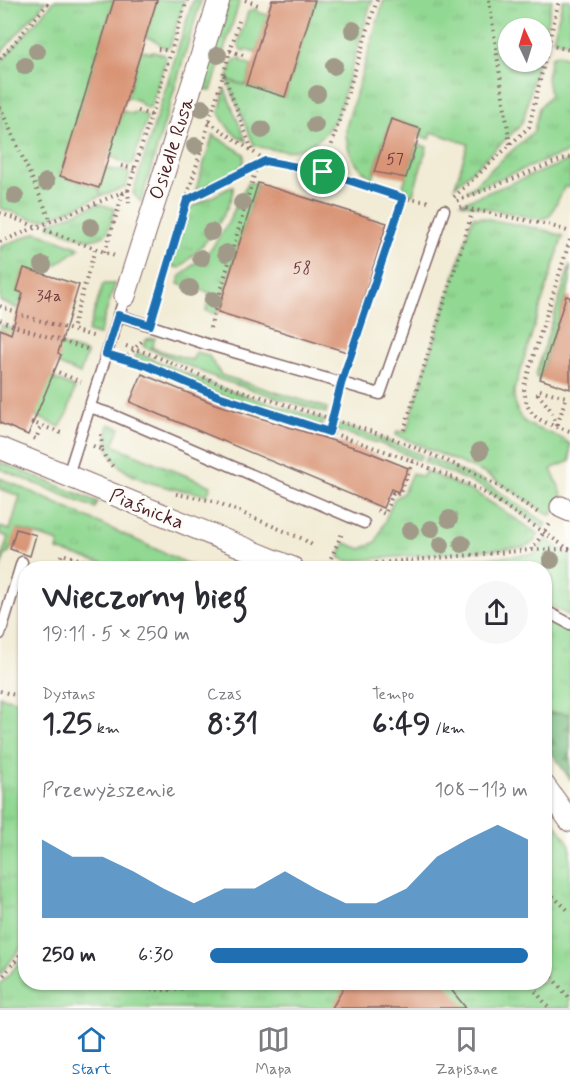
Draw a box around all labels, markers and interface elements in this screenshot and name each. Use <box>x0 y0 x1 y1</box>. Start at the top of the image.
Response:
north arrow <box>498 18 552 72</box>
map controls <box>498 18 552 72</box>
street label: Osiedle Rusa <box>143 93 202 203</box>
pin <box>297 146 348 197</box>
house number: 57 <box>386 149 404 170</box>
icon: arrive <box>306 155 339 188</box>
house number: 58 <box>293 258 311 279</box>
house number: 34a <box>36 286 62 307</box>
street label: Piaśnicka <box>105 482 188 536</box>
text: Wieczorny bieg <box>42 576 248 620</box>
button: share <box>465 581 528 644</box>
text: 19:11 · 5 × 250 m <box>42 621 190 648</box>
text: Dystans <box>42 684 95 705</box>
text: Czas <box>207 684 242 705</box>
text: Tempo <box>372 684 414 705</box>
text: 1.25 <box>42 705 92 744</box>
text: 8:31 <box>207 705 258 744</box>
text: 6:49 <box>372 705 431 744</box>
text: km <box>92 718 120 739</box>
text: /km <box>431 718 465 739</box>
text: Przewyższenie <box>42 777 175 804</box>
text: 108–113 m <box>434 777 528 804</box>
text: 250 m <box>42 942 96 969</box>
text: 6:30 <box>138 942 174 969</box>
tab: Start <box>72 1023 111 1080</box>
tab: Mapa <box>255 1023 292 1080</box>
tab: Zapisane <box>435 1023 498 1080</box>

